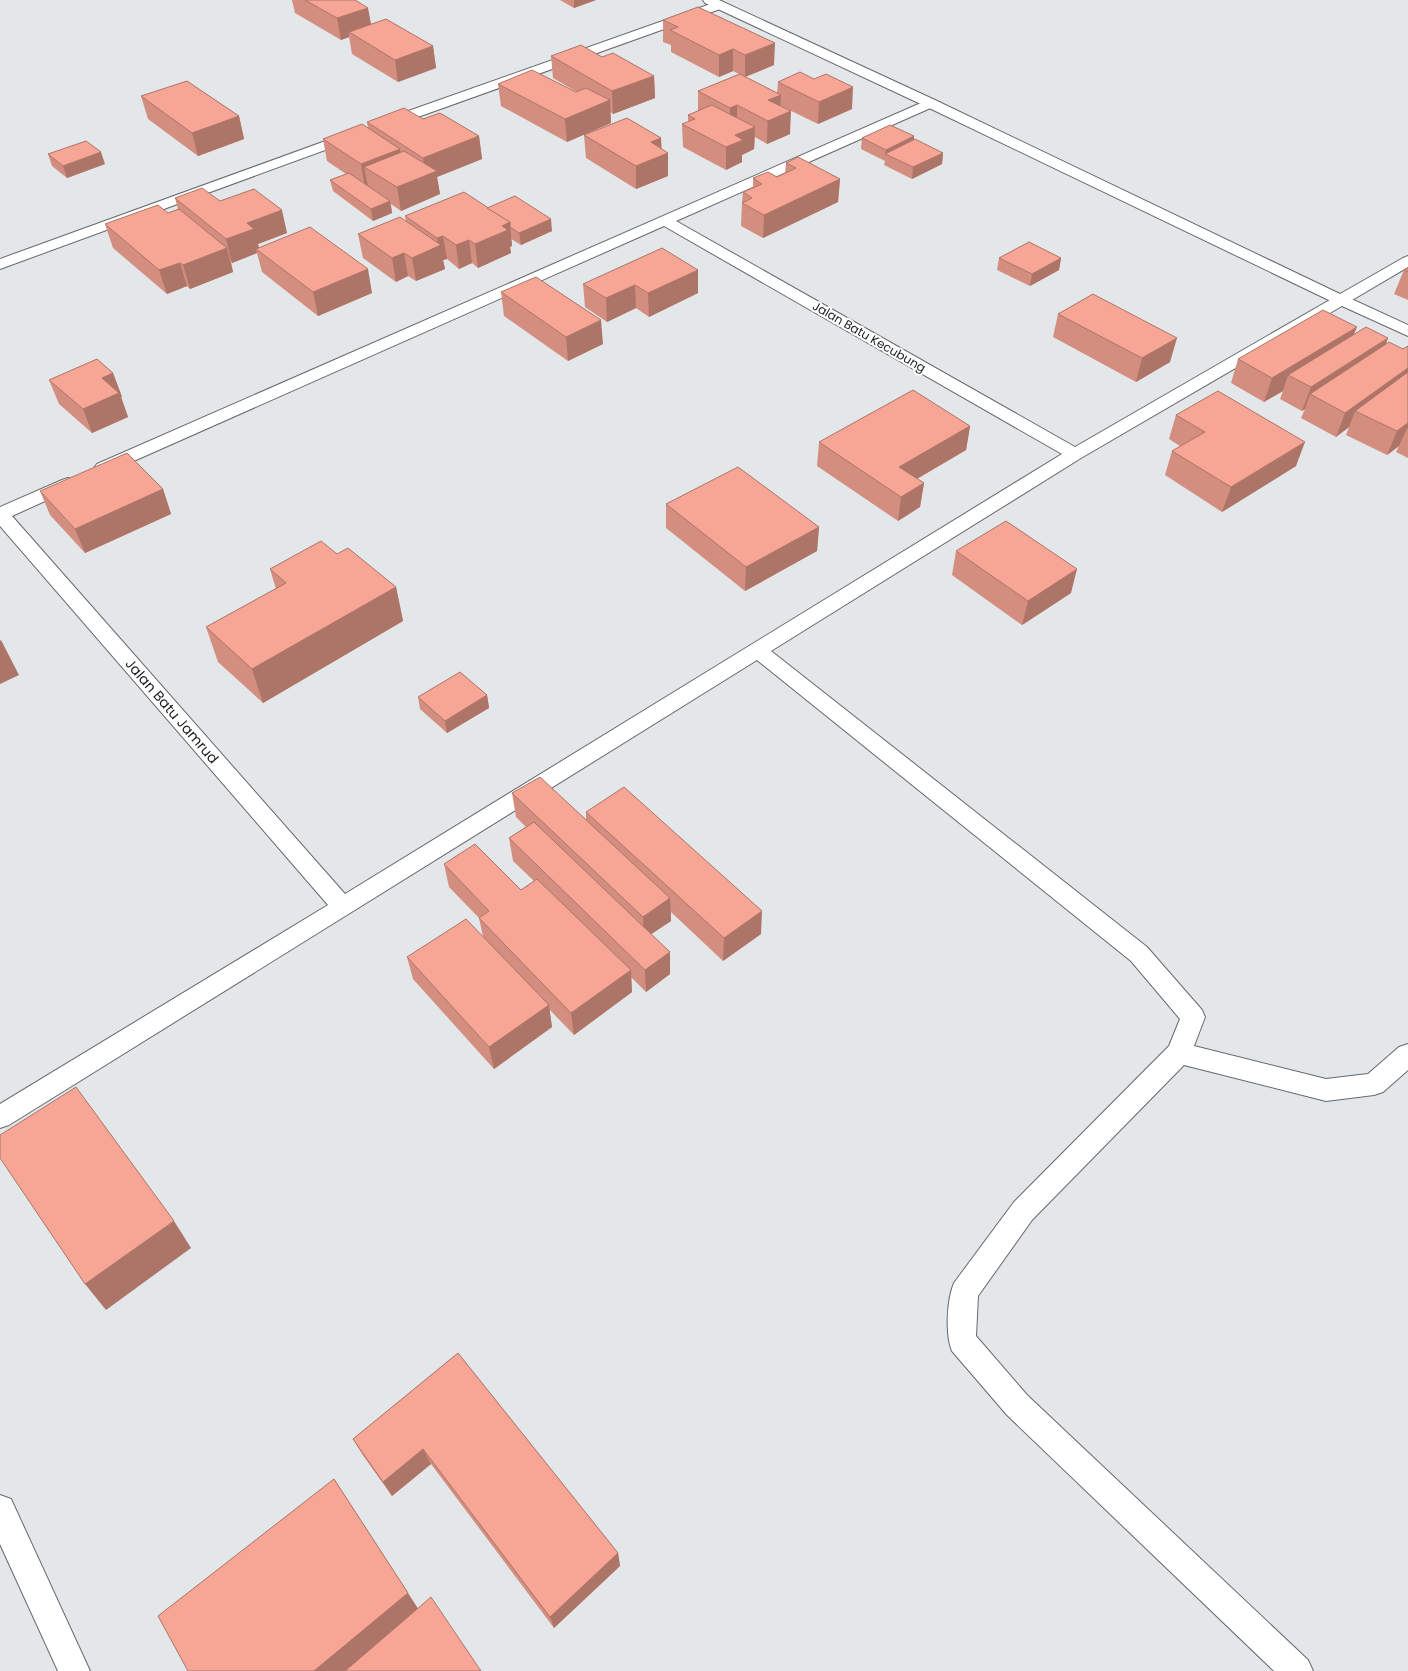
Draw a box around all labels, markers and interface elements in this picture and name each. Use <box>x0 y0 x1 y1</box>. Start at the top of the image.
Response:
street label: Jalan Batu Kecubung <box>809 297 929 376</box>
street label: Jalan Batu Jamrud <box>121 654 223 768</box>

